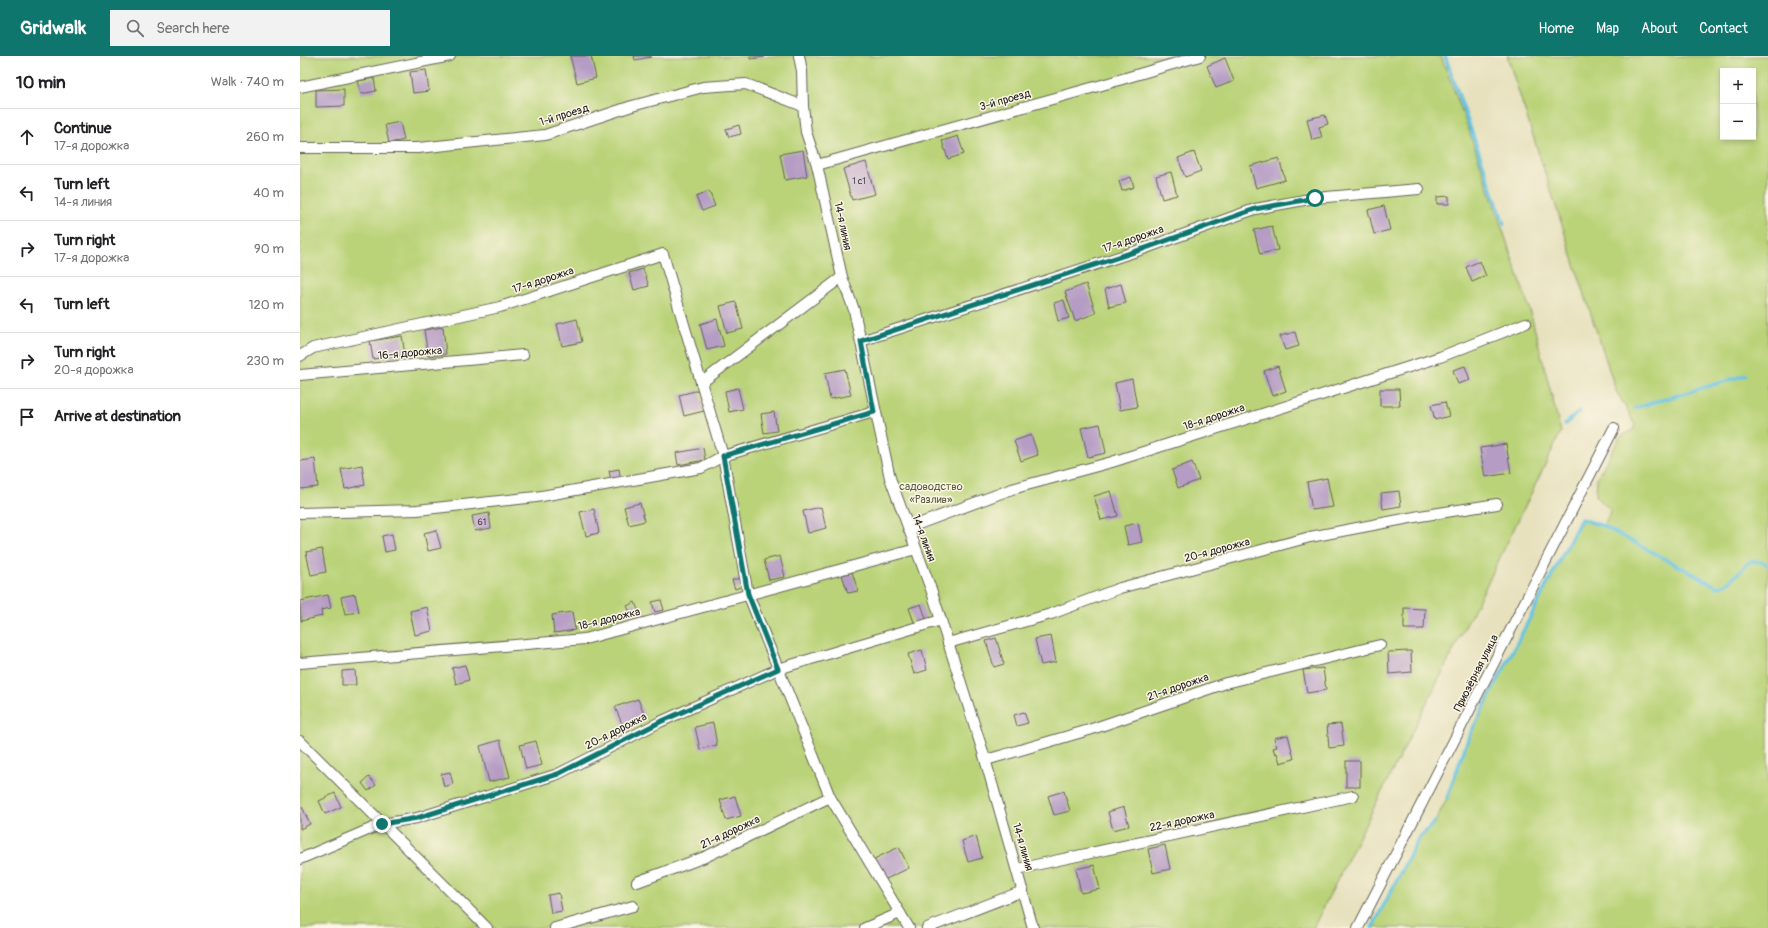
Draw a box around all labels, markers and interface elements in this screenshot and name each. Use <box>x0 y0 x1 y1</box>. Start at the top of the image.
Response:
search box <box>110 10 390 46</box>
text: Gridwalk <box>20 16 86 40</box>
icon: search <box>124 17 146 39</box>
text: Search here <box>156 19 229 38</box>
text: Home <box>1539 20 1574 37</box>
text: Map <box>1596 20 1619 37</box>
text: About <box>1641 20 1677 37</box>
text: Contact <box>1699 20 1748 37</box>
map controls <box>1720 68 1756 140</box>
button: + <box>1720 68 1756 104</box>
text: 10 min <box>16 72 66 93</box>
text: Walk · 740 m <box>211 74 284 90</box>
street label: 3-й проезд <box>978 86 1032 113</box>
street label: 1-й проезд <box>538 101 591 129</box>
button: − <box>1720 104 1756 140</box>
text: Continue <box>54 119 112 138</box>
icon: ahead <box>16 126 38 148</box>
text: 260 m <box>246 129 284 145</box>
text: 17-я дорожка <box>54 138 129 154</box>
text: Turn left <box>54 175 110 194</box>
house number: 1 с1 <box>852 176 866 187</box>
icon: left <box>16 182 38 204</box>
text: 40 m <box>253 185 284 201</box>
route start <box>1306 189 1324 207</box>
text: 14-я линия <box>54 194 112 210</box>
street label: 14-я линия <box>832 201 854 251</box>
street label: 17-я дорожка <box>1101 222 1165 256</box>
text: Turn right <box>54 231 115 250</box>
icon: right <box>16 238 38 260</box>
text: 90 m <box>254 241 284 257</box>
text: 17-я дорожка <box>54 250 129 266</box>
street label: 17-я дорожка <box>511 264 575 296</box>
icon: left <box>16 294 38 316</box>
text: Turn left <box>54 295 110 314</box>
text: 120 m <box>248 297 284 313</box>
text: Turn right <box>54 343 115 362</box>
street label: 16-я дорожка <box>377 344 443 362</box>
icon: right <box>16 350 38 372</box>
text: 230 m <box>247 353 284 369</box>
text: 20-я дорожка <box>54 362 134 378</box>
street label: 18-я дорожка <box>1182 401 1246 433</box>
icon: arrive <box>16 406 38 428</box>
text: Arrive at destination <box>54 407 181 426</box>
park label: садоводство «Разлив» <box>899 480 963 506</box>
street label: 14-я линия <box>909 513 939 563</box>
house number: 61 <box>478 517 486 528</box>
street label: 20-я дорожка <box>1183 535 1251 565</box>
street label: 18-я дорожка <box>577 605 641 633</box>
street label: Приозёрная улица <box>1451 632 1501 714</box>
street label: 21-я дорожка <box>1146 670 1210 704</box>
street label: 20-я дорожка <box>583 710 649 752</box>
street label: 22-я дорожка <box>1148 808 1216 834</box>
street label: 21-я дорожка <box>698 813 762 851</box>
route end <box>373 815 391 833</box>
street label: 14-я линия <box>1010 822 1036 872</box>

